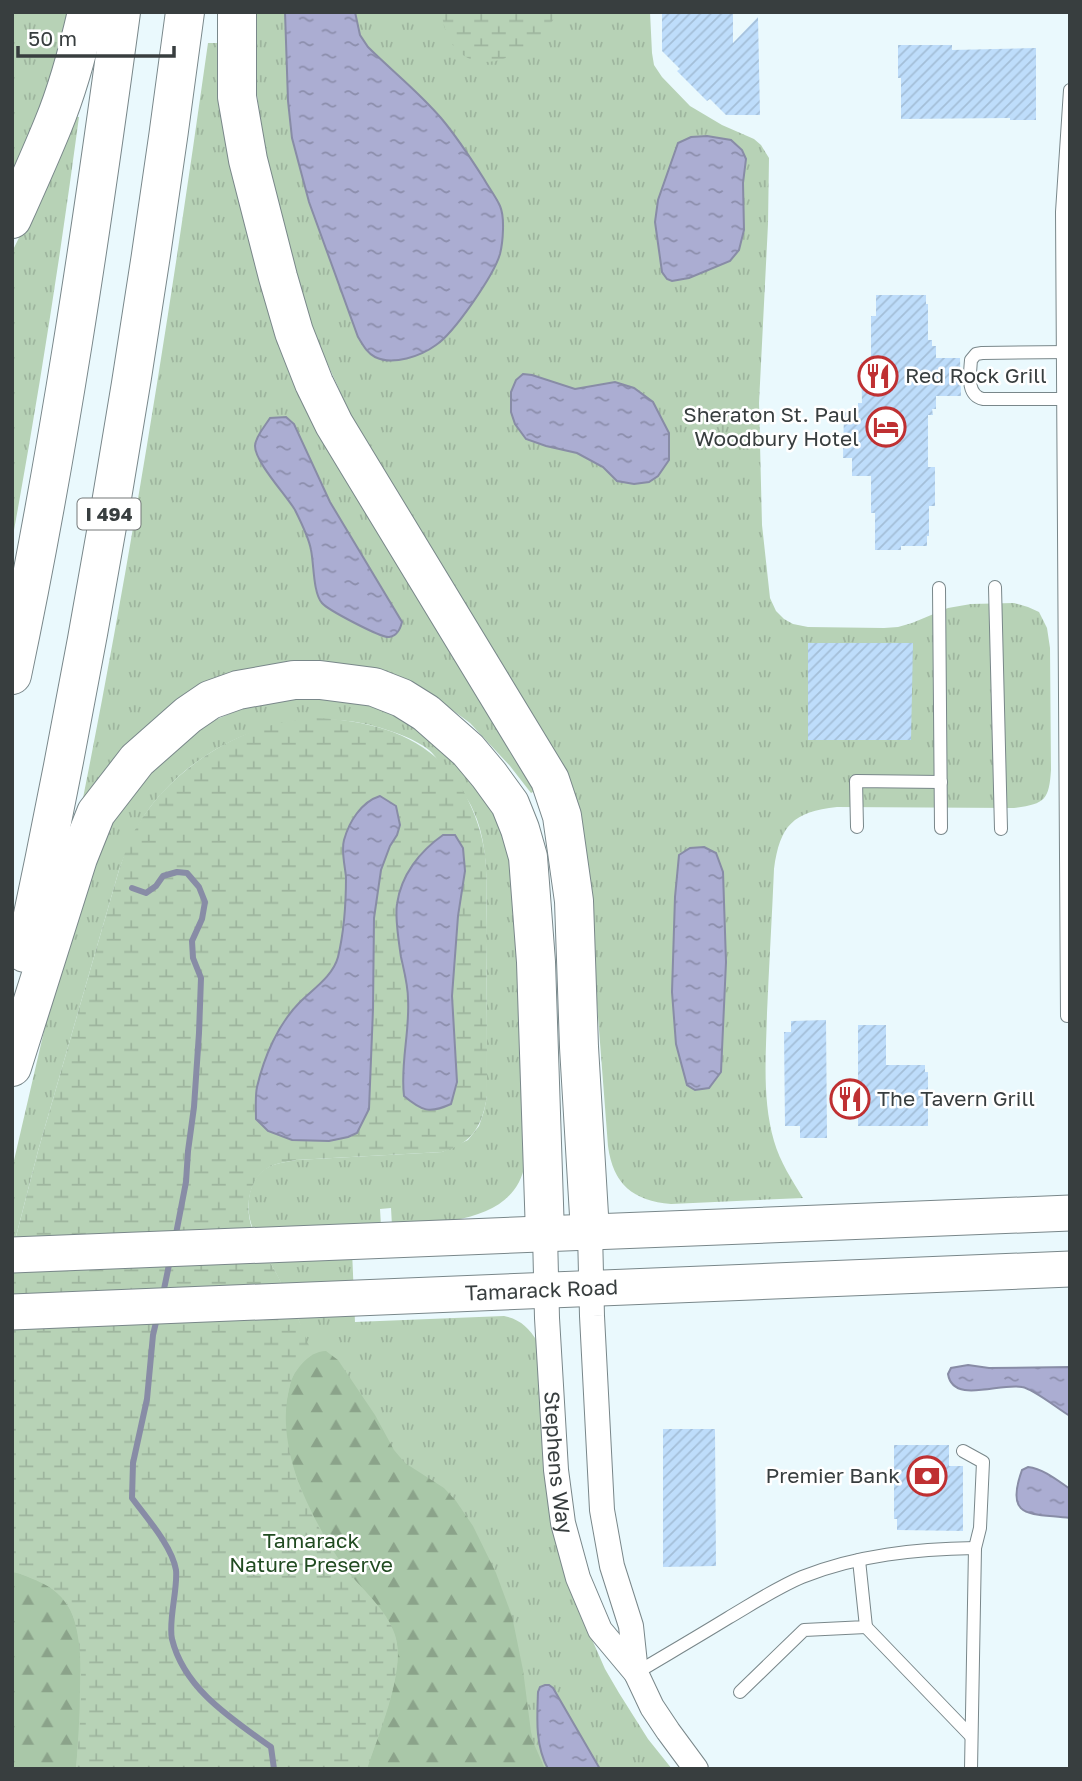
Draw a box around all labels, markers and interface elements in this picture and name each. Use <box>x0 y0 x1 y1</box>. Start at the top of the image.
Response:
scale bar <box>18 14 173 58</box>
text: 50 m <box>28 25 77 51</box>
restaurant icon: Red Rock Grill <box>857 355 899 397</box>
place label: Red Rock Grill <box>905 362 1047 388</box>
place label: Sheraton St. Paul Woodbury Hotel <box>683 401 859 451</box>
hotel icon: Sheraton St. Paul Woodbury Hotel <box>865 406 907 448</box>
road number: I 494 <box>78 499 140 530</box>
restaurant icon: The Tavern Grill <box>829 1078 871 1120</box>
place label: The Tavern Grill <box>877 1085 1035 1111</box>
street label: Tamarack Road <box>464 1273 619 1306</box>
street label: Stephens Way <box>539 1390 579 1537</box>
bank icon: Premier Bank <box>906 1455 948 1497</box>
place label: Premier Bank <box>766 1462 900 1488</box>
park label: Tamarack Nature Preserve <box>229 1527 393 1577</box>

